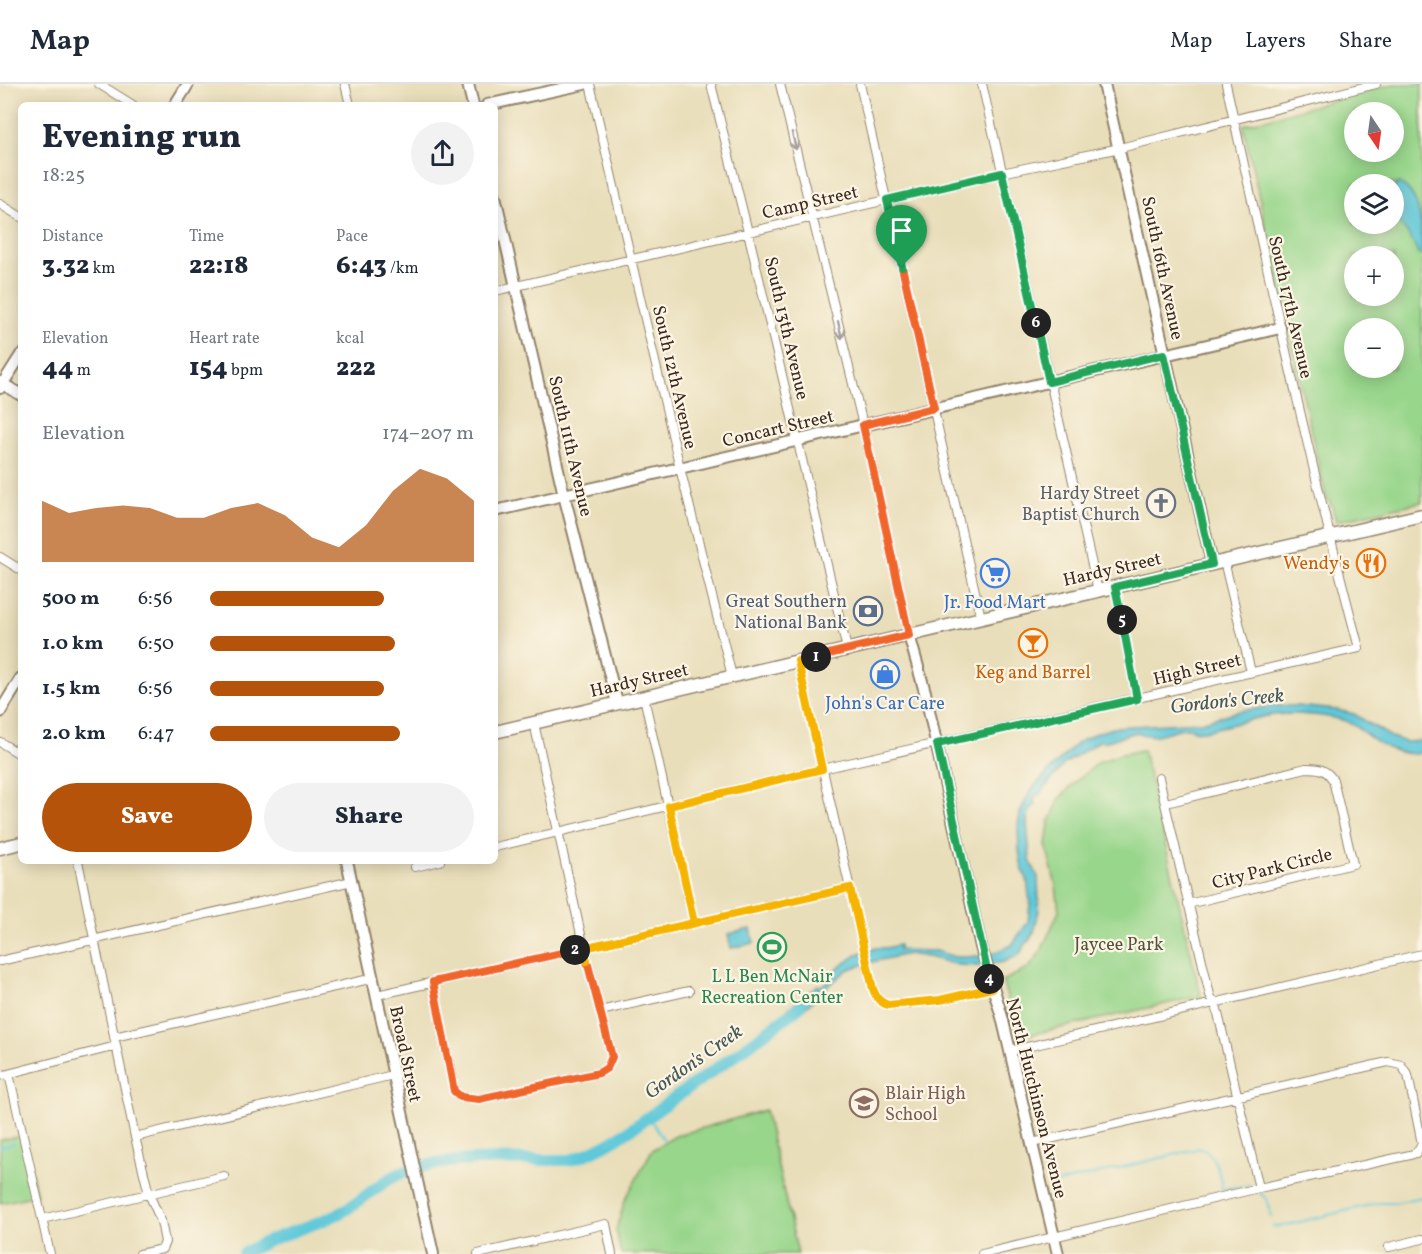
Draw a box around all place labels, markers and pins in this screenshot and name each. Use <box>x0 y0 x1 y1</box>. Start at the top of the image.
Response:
pin <box>876 205 927 267</box>
pin: 6 <box>1021 308 1051 338</box>
place label: Hardy Street Baptist Church <box>1022 482 1140 528</box>
church icon: Hardy Street Baptist Church <box>1145 487 1177 519</box>
restaurant icon: Wendy's <box>1355 547 1387 579</box>
place label: Wendy's <box>1283 552 1350 577</box>
supermarket icon: Jr. Food Mart <box>979 557 1011 589</box>
place label: Great Southern National Bank <box>726 590 847 636</box>
place label: Jr. Food Mart <box>944 591 1046 616</box>
bank icon: Great Southern National Bank <box>852 595 884 627</box>
pin: 5 <box>1107 605 1137 635</box>
bar icon: Keg and Barrel <box>1017 627 1049 659</box>
pin: 1 <box>801 642 831 672</box>
shop icon: John's Car Care <box>869 658 901 690</box>
place label: Keg and Barrel <box>975 661 1091 686</box>
place label: John's Car Care <box>825 692 945 717</box>
sports icon: L L Ben McNair Recreation Center <box>756 931 788 963</box>
pin: 2 <box>560 935 590 965</box>
pin: 4 <box>974 964 1004 994</box>
place label: L L Ben McNair Recreation Center <box>701 965 844 1011</box>
place label: Blair High School <box>885 1082 966 1128</box>
school or university icon: Blair High School <box>848 1087 880 1119</box>

